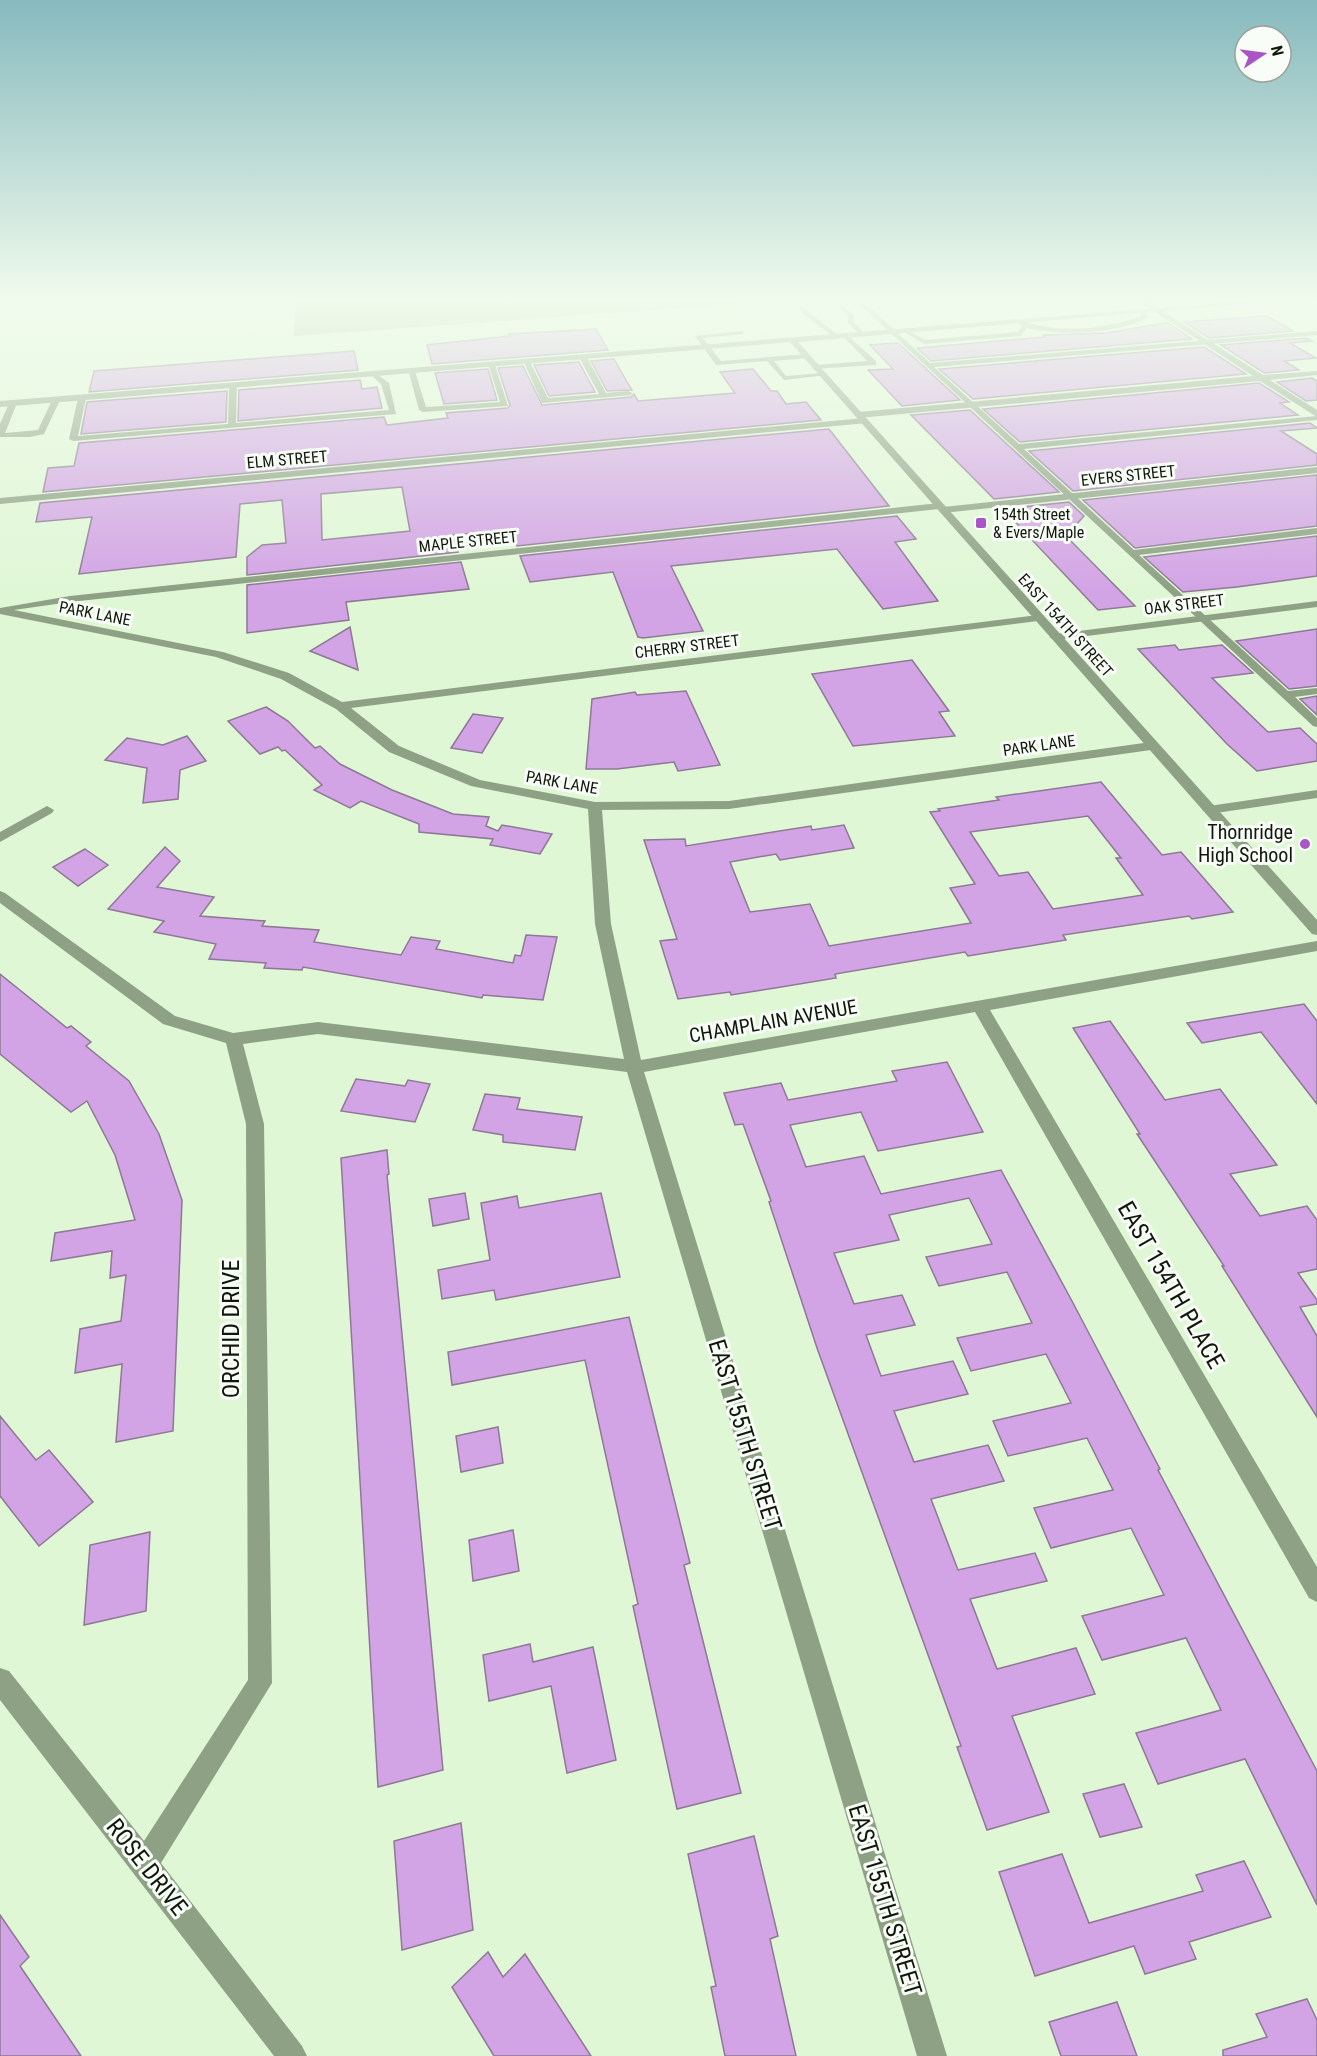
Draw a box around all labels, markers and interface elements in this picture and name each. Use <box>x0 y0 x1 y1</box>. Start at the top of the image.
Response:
north arrow <box>1233 24 1293 84</box>
text: N <box>1267 44 1287 58</box>
street label: ELM STREET <box>246 447 328 472</box>
street label: EVERS STREET <box>1080 461 1176 490</box>
place label: 154th Street & Evers/Maple <box>993 505 1084 542</box>
marker: 154th Street & Evers/Maple <box>974 516 988 530</box>
street label: MAPLE STREET <box>418 527 518 556</box>
street label: EAST 154TH STREET <box>1014 570 1117 681</box>
street label: OAK STREET <box>1143 590 1225 619</box>
street label: PARK LANE <box>57 597 132 630</box>
street label: CHERRY STREET <box>634 631 740 662</box>
street label: PARK LANE <box>1002 731 1076 760</box>
street label: PARK LANE <box>524 767 599 798</box>
place label: Thornridge High School <box>1198 820 1293 867</box>
marker: Thornridge High School <box>1298 837 1312 851</box>
street label: CHAMPLAIN AVENUE <box>687 994 859 1048</box>
street label: EAST 154TH PLACE <box>1112 1196 1230 1374</box>
street label: ORCHID DRIVE <box>217 1260 245 1398</box>
street label: EAST 155TH STREET <box>703 1336 787 1534</box>
street label: EAST 155TH STREET <box>843 1801 927 1999</box>
street label: ROSE DRIVE <box>101 1813 193 1921</box>

